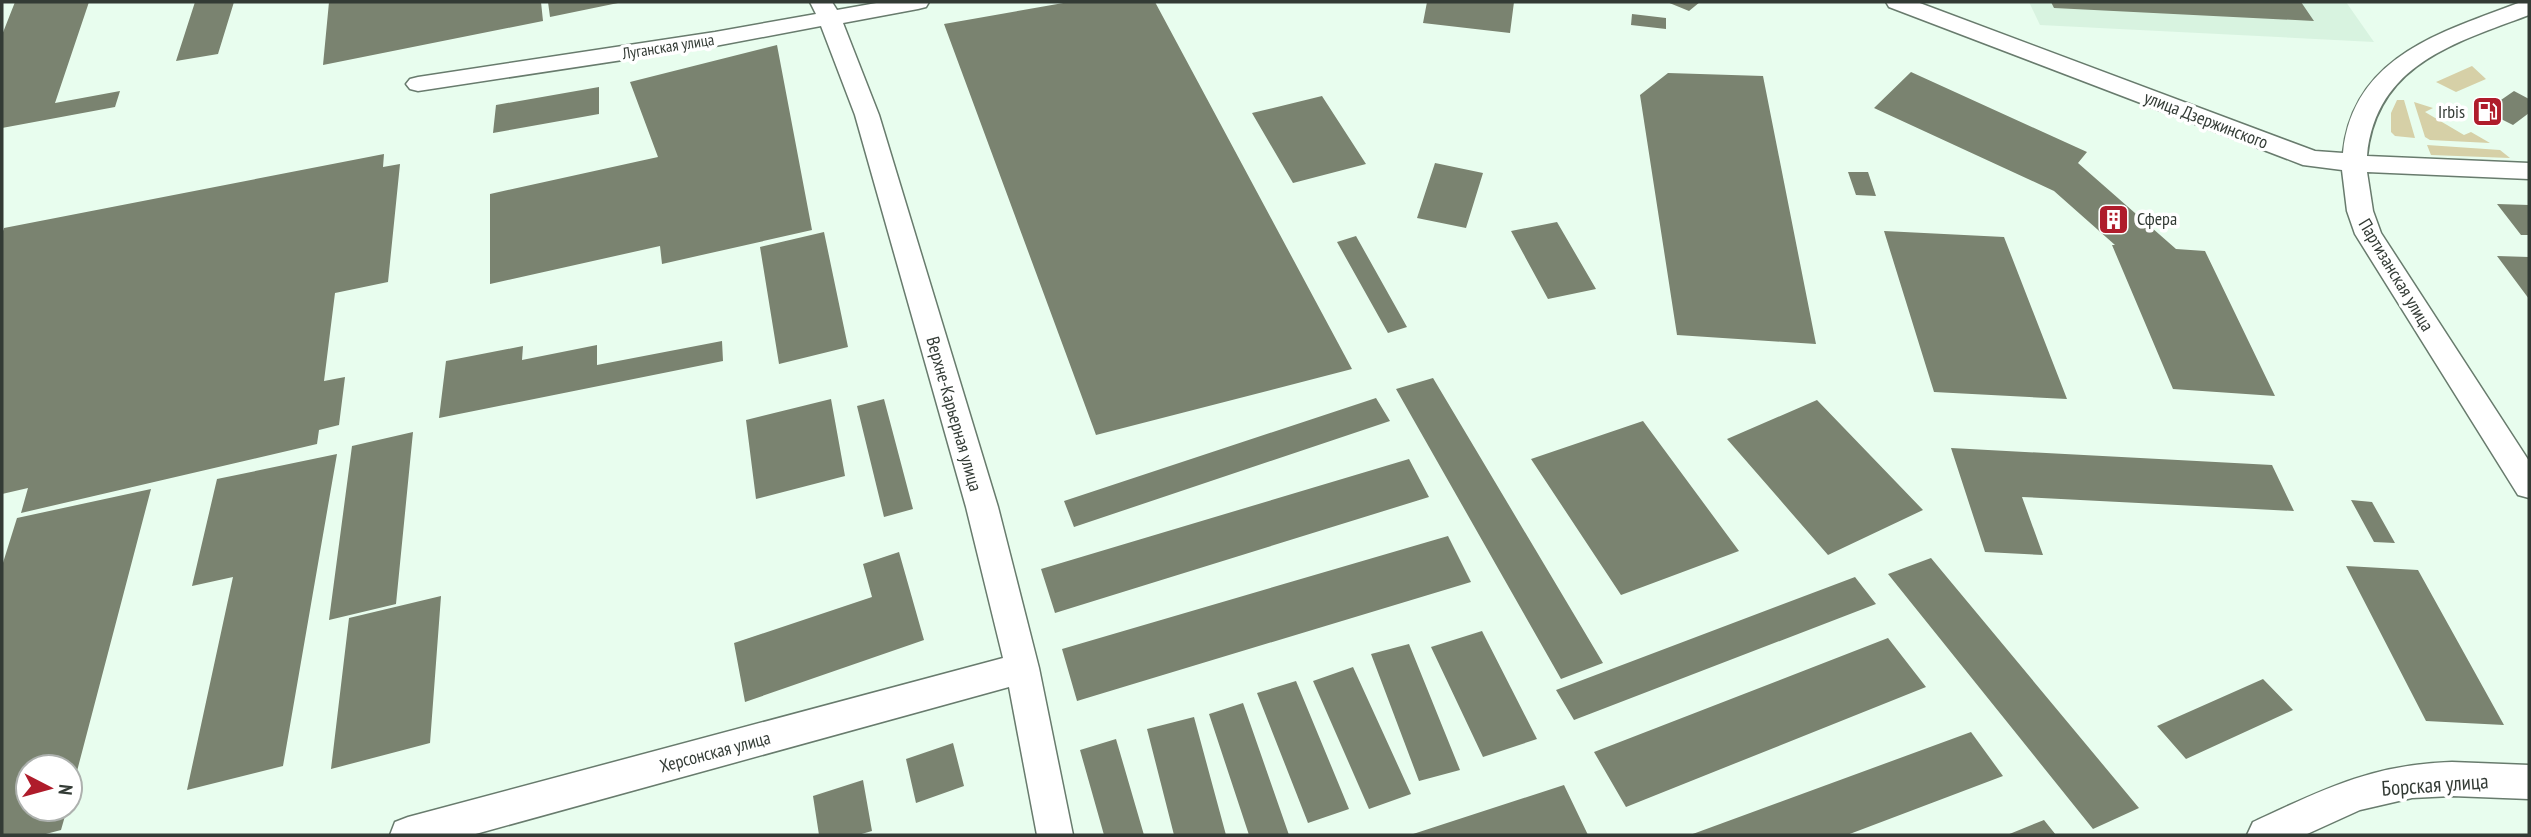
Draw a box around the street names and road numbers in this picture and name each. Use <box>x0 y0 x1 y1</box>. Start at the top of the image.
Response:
street label: Луганская улица <box>620 29 715 63</box>
street label: улица Дзержинского <box>2141 85 2272 154</box>
street label: Партизанская улица <box>2354 214 2439 335</box>
street label: Верхне-Карьерная улица <box>921 334 988 494</box>
street label: Херсонская улица <box>657 726 773 777</box>
street label: Борская улица <box>2381 767 2489 802</box>

